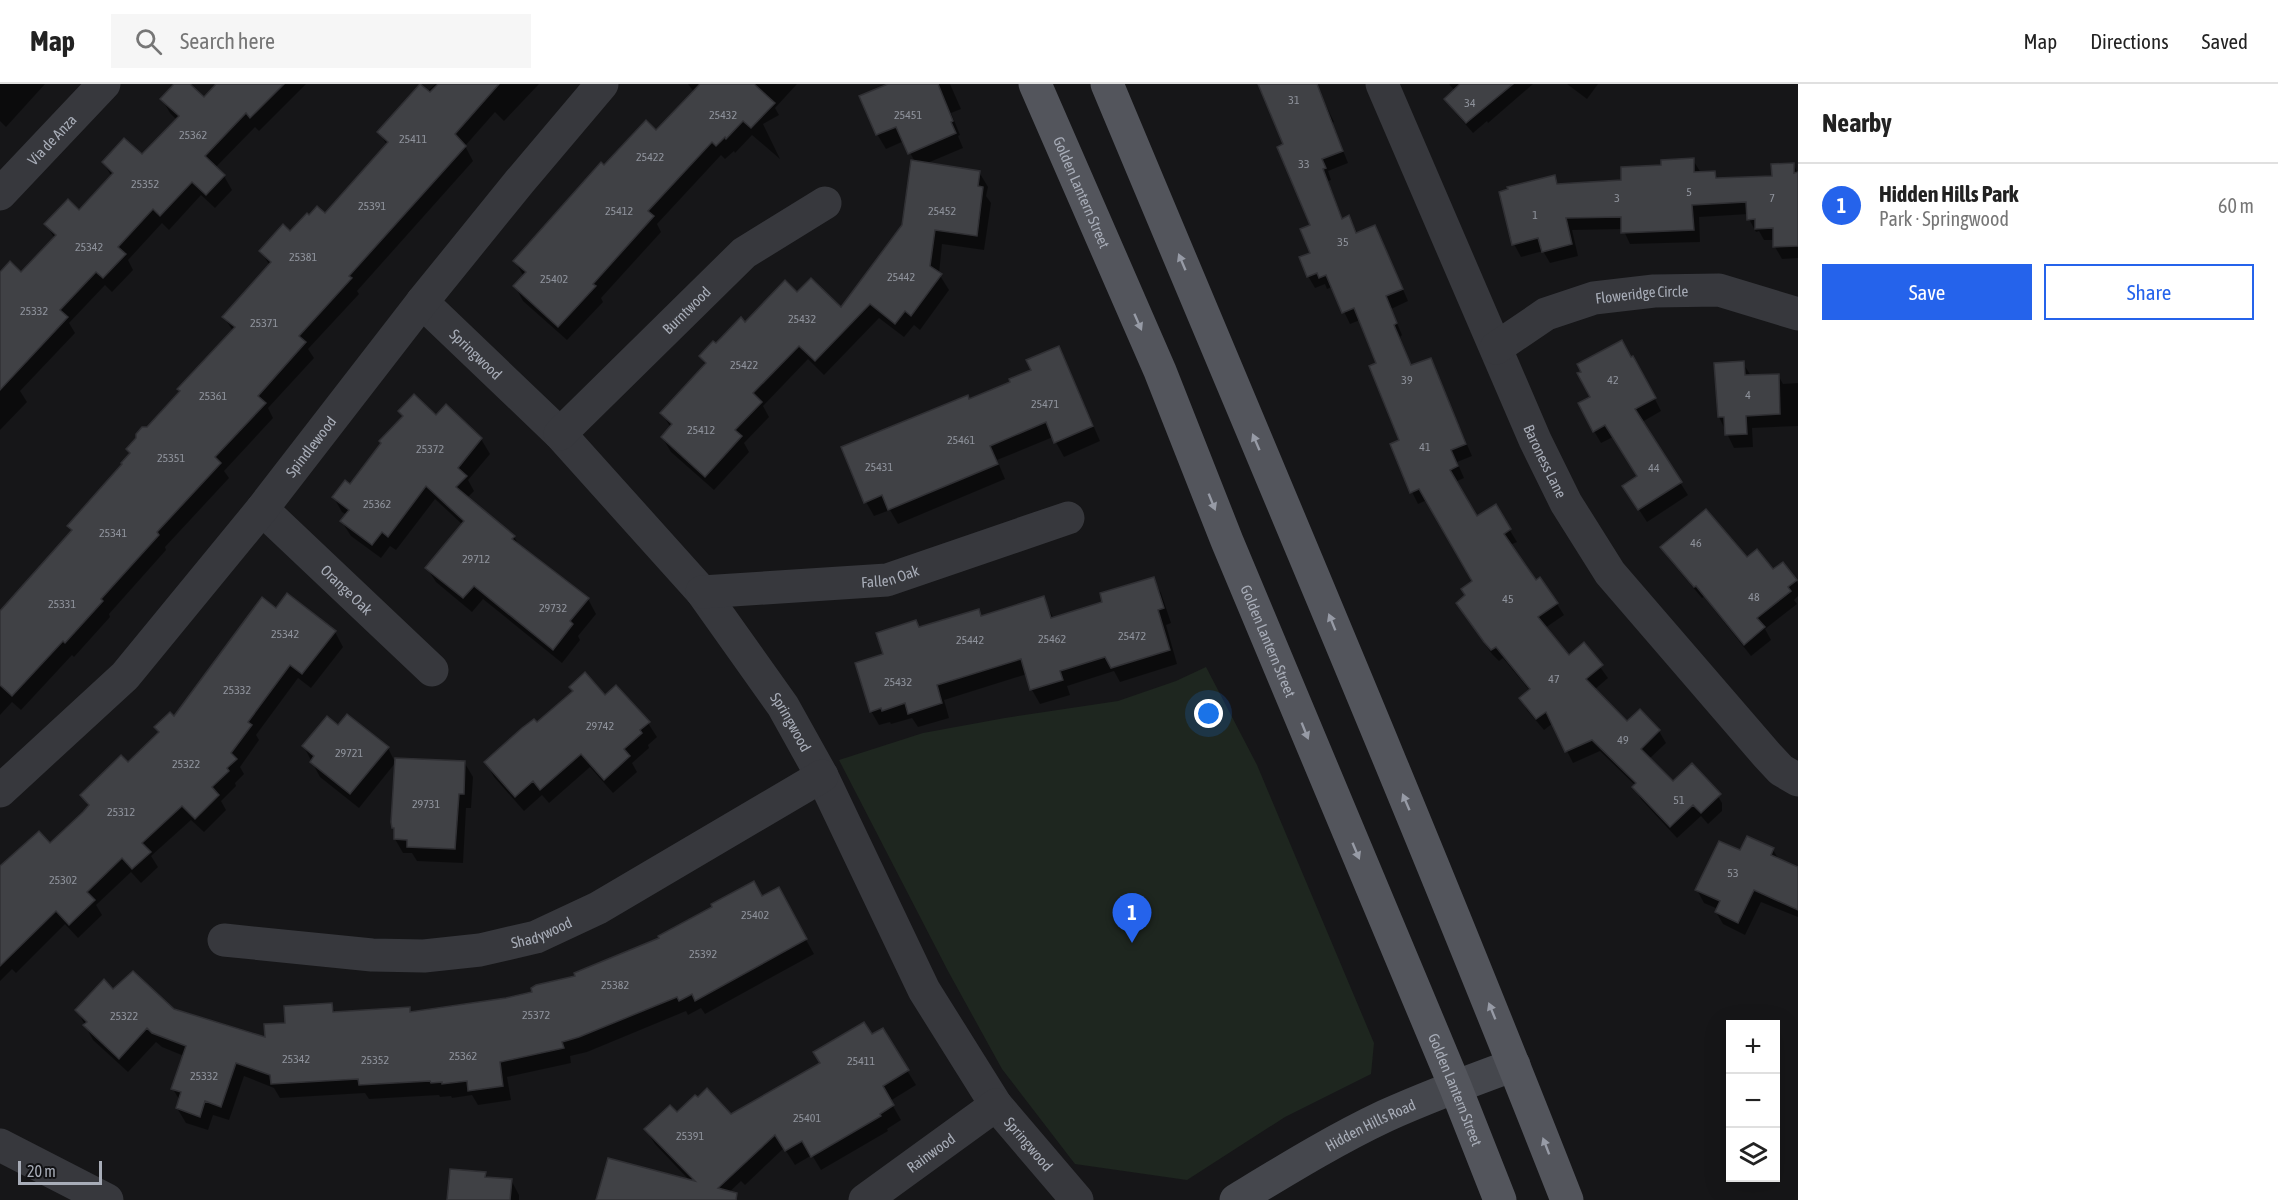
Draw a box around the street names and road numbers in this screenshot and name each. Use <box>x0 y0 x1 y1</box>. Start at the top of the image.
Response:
street label: Via de Anza <box>24 111 79 168</box>
street label: Golden Lantern Street <box>1050 134 1114 251</box>
street label: Floweridge Circle <box>1594 282 1689 306</box>
street label: Burntwood <box>659 283 714 337</box>
street label: Springwood <box>447 325 506 382</box>
street label: Spindlewood <box>282 413 339 480</box>
street label: Baroness Lane <box>1521 422 1571 501</box>
street label: Orange Oak <box>318 561 377 618</box>
street label: Fallen Oak <box>861 561 921 590</box>
street label: Golden Lantern Street <box>1238 582 1300 699</box>
street label: Springwood <box>767 689 815 754</box>
street label: Shadywood <box>509 913 574 951</box>
street label: Golden Lantern Street <box>1425 1031 1486 1148</box>
street label: Hidden Hills Road <box>1322 1095 1418 1154</box>
street label: Springwood <box>1001 1113 1057 1174</box>
street label: Rainwood <box>903 1129 958 1176</box>

